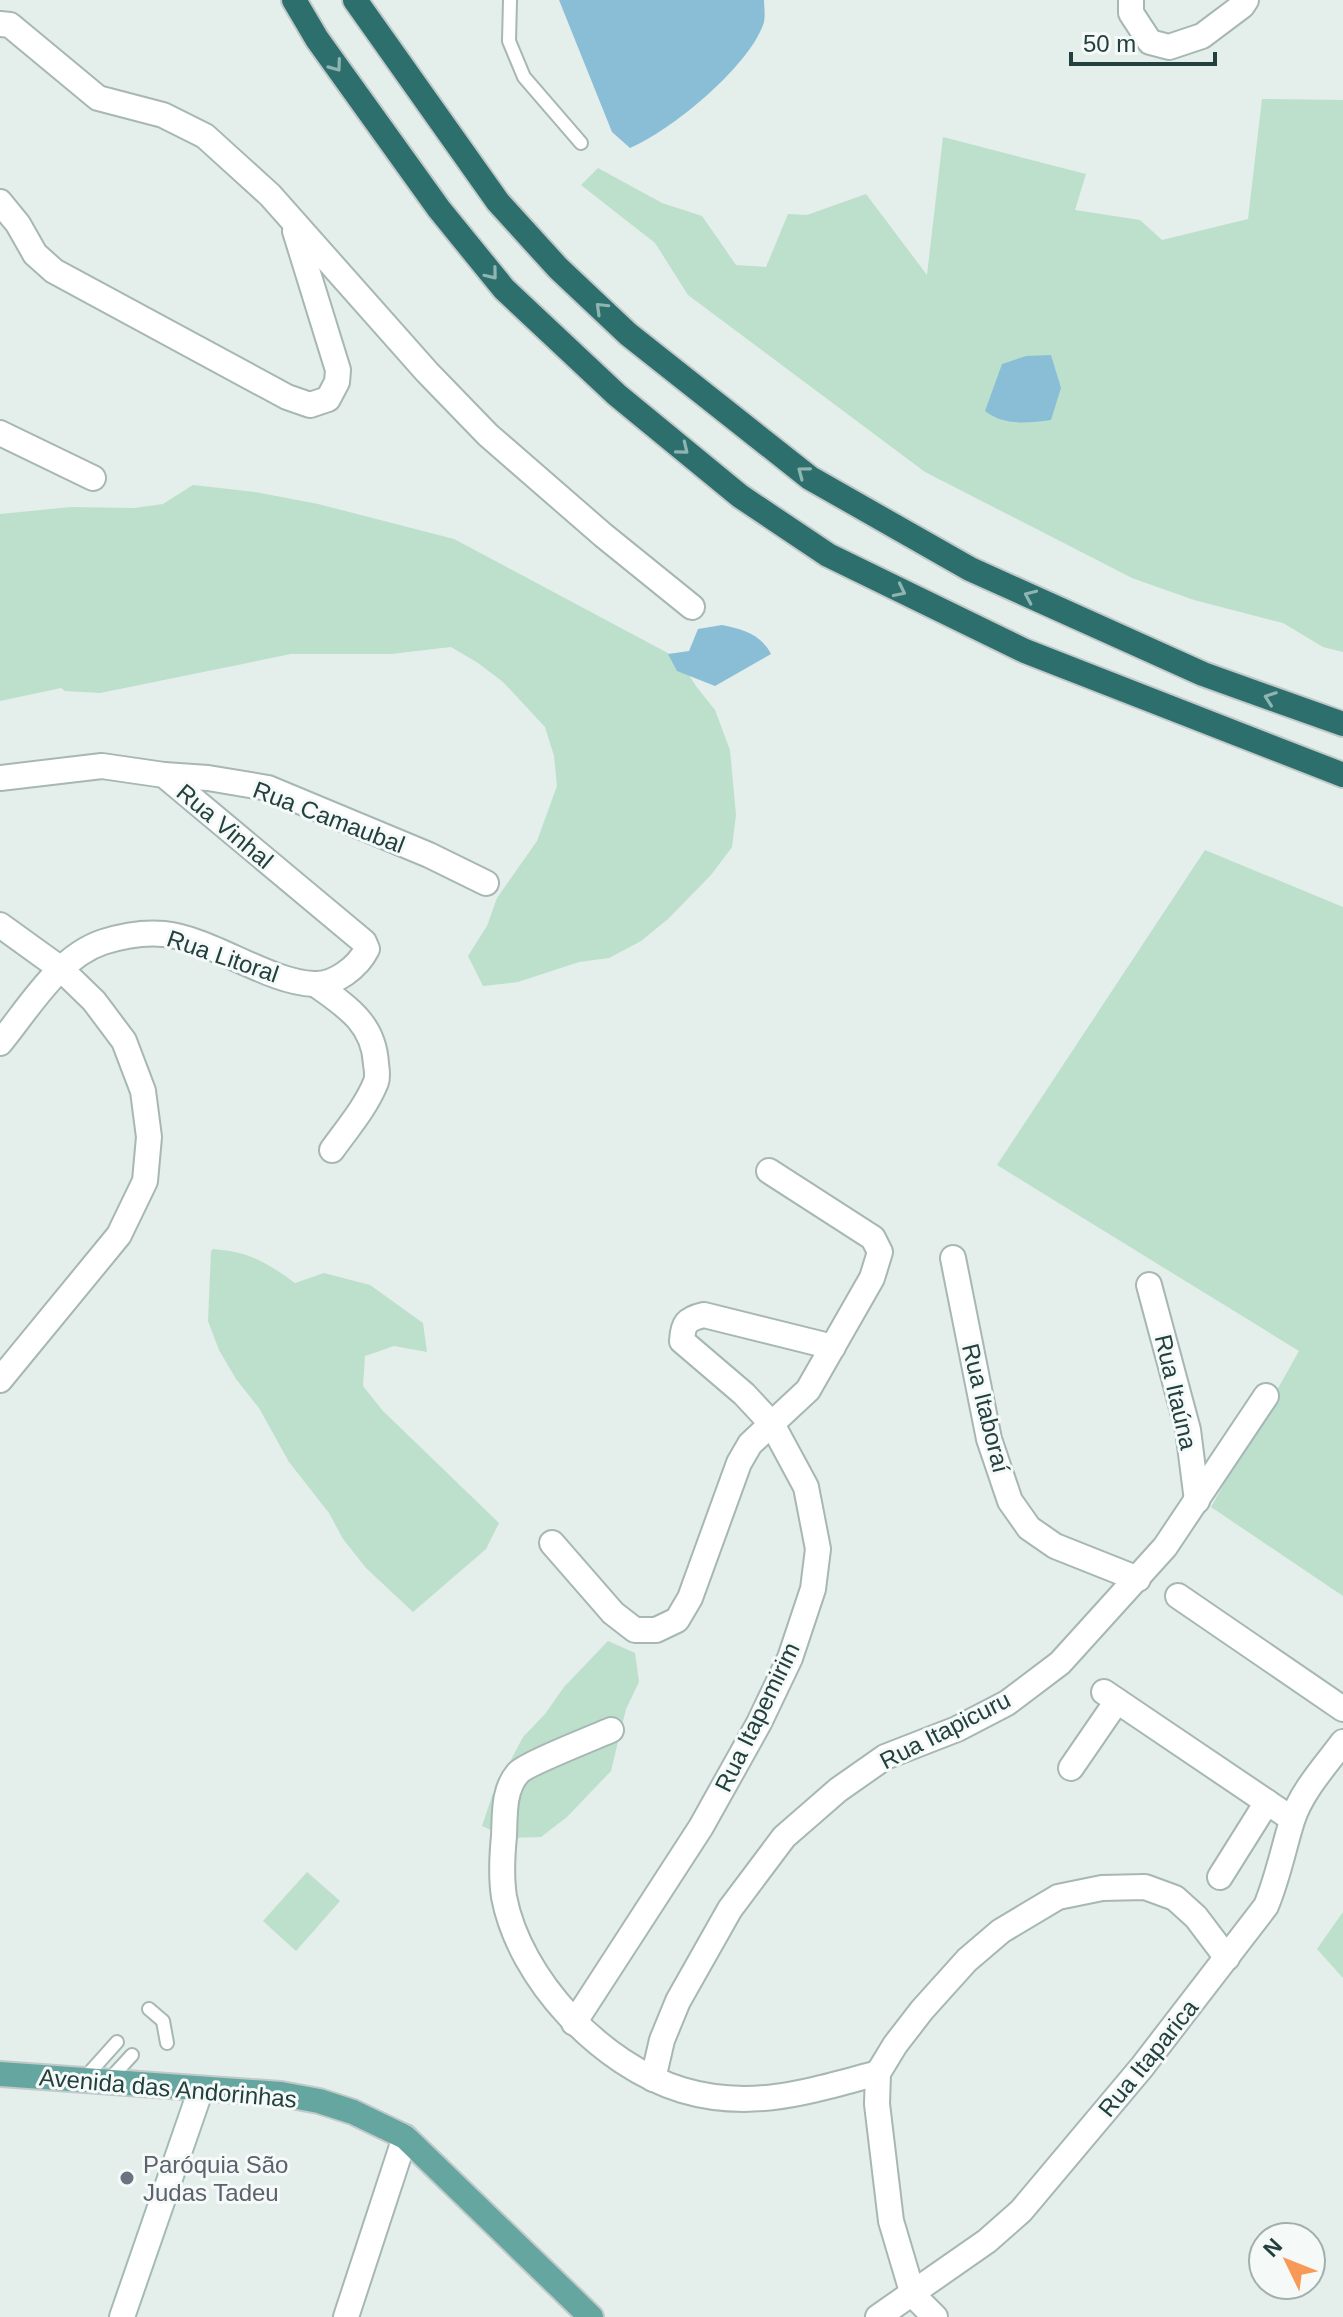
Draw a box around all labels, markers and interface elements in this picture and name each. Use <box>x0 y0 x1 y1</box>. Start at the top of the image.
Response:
scale bar <box>1071 16 1215 66</box>
text: 50 m <box>1083 30 1136 57</box>
one-way arrow <box>326 57 341 71</box>
one-way arrow <box>482 264 497 279</box>
one-way arrow <box>595 304 610 318</box>
one-way arrow <box>674 439 689 454</box>
one-way arrow <box>797 467 812 481</box>
one-way arrow <box>892 581 907 596</box>
one-way arrow <box>1024 590 1039 606</box>
one-way arrow <box>1263 691 1277 707</box>
street label: Rua Camaubal <box>249 776 409 858</box>
street label: Rua Vinhal <box>172 778 278 874</box>
street label: Rua Litoral <box>164 924 282 988</box>
street label: Rua Itaúna <box>1150 1332 1203 1453</box>
street label: Rua Itaboraí <box>957 1341 1015 1476</box>
street label: Rua Itapemirim <box>709 1638 805 1796</box>
street label: Rua Itapicuru <box>875 1686 1015 1774</box>
street label: Rua Itaparica <box>1093 1994 1204 2122</box>
street label: Avenida das Andorinhas <box>38 2063 298 2113</box>
place label: Paróquia São Judas Tadeu <box>143 2151 288 2206</box>
marker: Paróquia São Judas Tadeu <box>118 2169 136 2187</box>
north arrow <box>1247 2221 1327 2301</box>
text: N <box>1258 2233 1287 2262</box>

